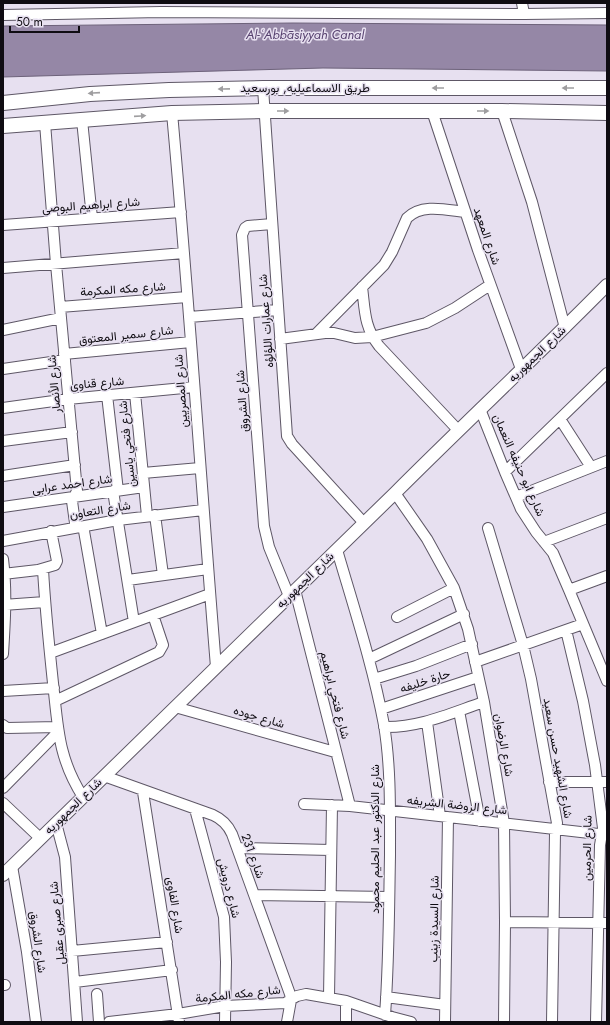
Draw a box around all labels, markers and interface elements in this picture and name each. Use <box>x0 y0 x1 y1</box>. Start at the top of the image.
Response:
scale bar <box>10 8 79 34</box>
text: 50 m <box>16 13 43 31</box>
water label: Al-ʿAbbāsiyyah Canal <box>245 25 365 44</box>
street label: طريق الاسماعيليه, بورسعيد <box>240 79 370 97</box>
one-way arrow <box>431 85 444 91</box>
one-way arrow <box>561 85 574 91</box>
one-way arrow <box>217 86 230 92</box>
one-way arrow <box>88 90 100 97</box>
one-way arrow <box>277 108 290 114</box>
one-way arrow <box>477 108 490 114</box>
one-way arrow <box>134 112 146 119</box>
street label: شارع ابراهيم البوصى <box>41 193 141 217</box>
street label: شارع المعهد <box>469 205 505 267</box>
street label: شارع عمارات اللؤلؤه <box>254 274 278 368</box>
street label: شارع مكه المكرمة <box>80 277 166 301</box>
street label: شارع سمير المعتوق <box>78 321 174 349</box>
street label: شارع الجمهوريه <box>504 322 570 386</box>
street label: شارع الأنصار <box>42 354 66 415</box>
street label: شارع المصريين <box>169 354 193 428</box>
street label: شارع الشروق <box>231 369 253 433</box>
street label: شارع قناوى <box>69 372 125 394</box>
street label: شارع فتحي ياسين <box>114 400 141 488</box>
street label: شارع ابو حنيفه النعمان <box>488 411 550 519</box>
street label: شارع احمد عرابى <box>31 469 113 499</box>
street label: شارع التعاون <box>68 496 132 524</box>
street label: شارع الجمهوريه <box>272 548 338 612</box>
street label: شارع فتحي ابراهيم <box>314 649 355 741</box>
street label: حارة خليفه <box>398 664 452 698</box>
street label: شارع الشهيد حسن سعيد <box>539 696 577 820</box>
street label: شارع جوده <box>231 701 287 733</box>
street label: شارع الرضوان <box>490 712 518 778</box>
street label: شارع الدكتور عبد الحليم محمود <box>366 764 384 914</box>
street label: شارع الجمهوريه <box>40 774 106 838</box>
street label: شارع الروضة الشريفه <box>406 791 508 819</box>
street label: شارع الحرمين <box>577 815 597 881</box>
street label: شارع 231 <box>237 831 269 881</box>
street label: شارع درويش <box>213 856 245 920</box>
street label: شارع الفاوى <box>162 875 188 935</box>
street label: شارع السيدة زينب <box>424 875 444 963</box>
street label: شارع صبرى عقيل <box>44 881 70 965</box>
street label: شارع الشروق <box>25 910 51 974</box>
street label: شارع مكه المكرمة <box>194 981 282 1007</box>

